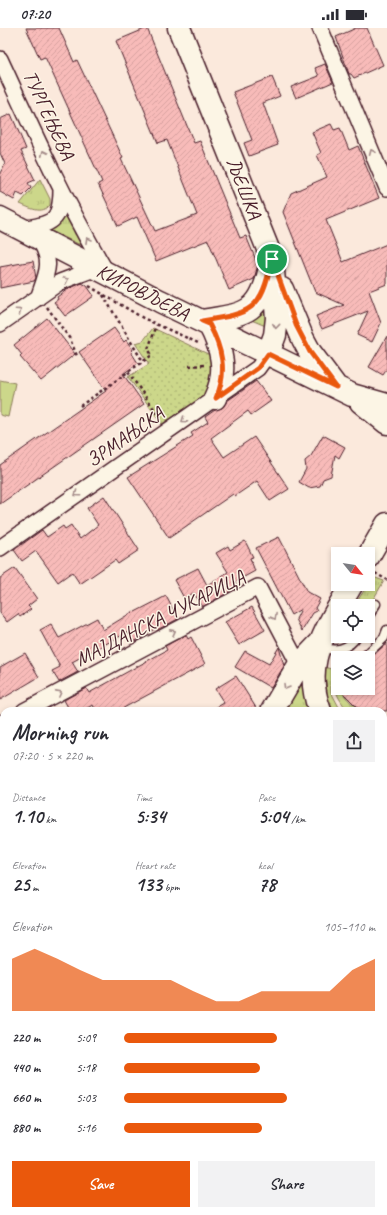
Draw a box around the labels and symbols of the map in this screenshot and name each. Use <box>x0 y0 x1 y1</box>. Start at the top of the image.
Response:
street label: ТУРГЕЊЕВА <box>18 67 81 164</box>
one-way arrow <box>369 148 377 156</box>
one-way arrow <box>41 150 49 158</box>
street label: ЉЕШКА <box>220 154 268 223</box>
one-way arrow <box>85 237 92 244</box>
pin <box>255 242 289 276</box>
street label: КИРОВЉЕВА <box>93 258 194 326</box>
one-way arrow <box>61 277 69 285</box>
one-way arrow <box>15 308 22 316</box>
one-way arrow <box>272 323 281 329</box>
street label: ЗРМАЊСКА <box>81 401 169 473</box>
one-way arrow <box>181 415 188 422</box>
one-way arrow <box>74 489 81 497</box>
north arrow <box>331 547 375 591</box>
street label: МАЈДАНСКА ЧУКАРИЦА <box>71 564 250 672</box>
one-way arrow <box>269 613 276 621</box>
one-way arrow <box>169 629 176 636</box>
one-way arrow <box>283 683 290 690</box>
one-way arrow <box>54 690 62 697</box>

